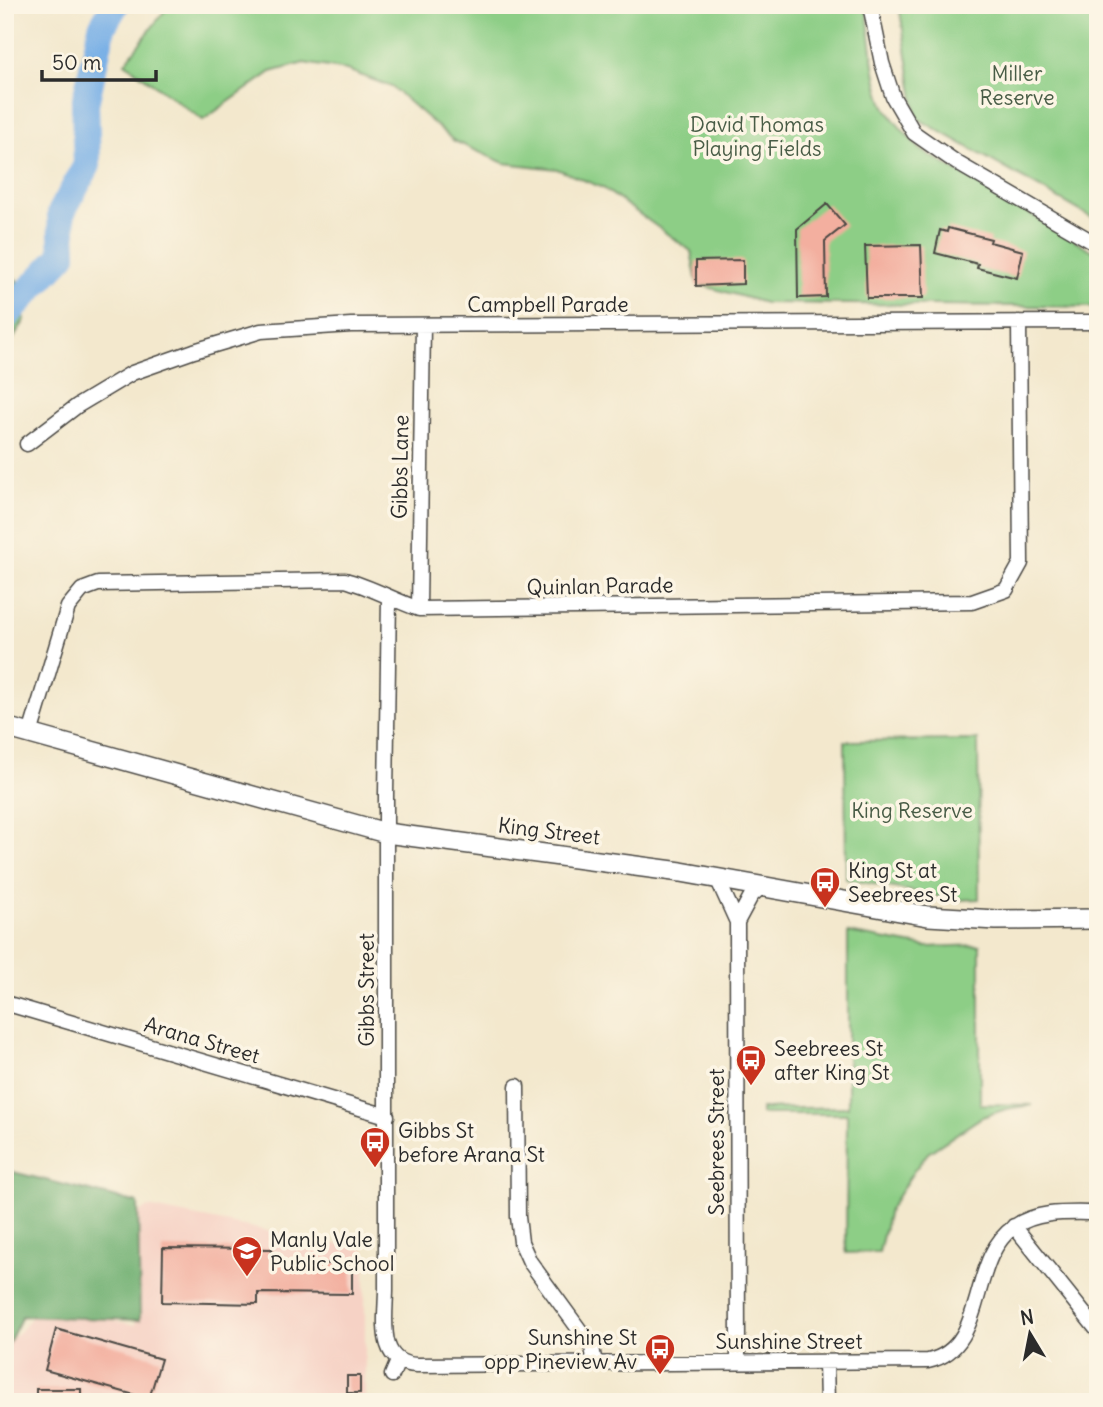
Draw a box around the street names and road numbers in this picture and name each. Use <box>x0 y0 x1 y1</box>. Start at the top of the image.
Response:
street label: Campbell Parade <box>467 291 629 318</box>
street label: Gibbs Lane <box>386 415 414 519</box>
street label: Quinlan Parade <box>526 571 674 601</box>
street label: King Street <box>496 811 602 851</box>
street label: Gibbs Street <box>353 933 380 1047</box>
street label: Arana Street <box>141 1011 263 1069</box>
street label: Seebrees Street <box>703 1068 730 1216</box>
street label: Sunshine Street <box>716 1328 863 1355</box>

